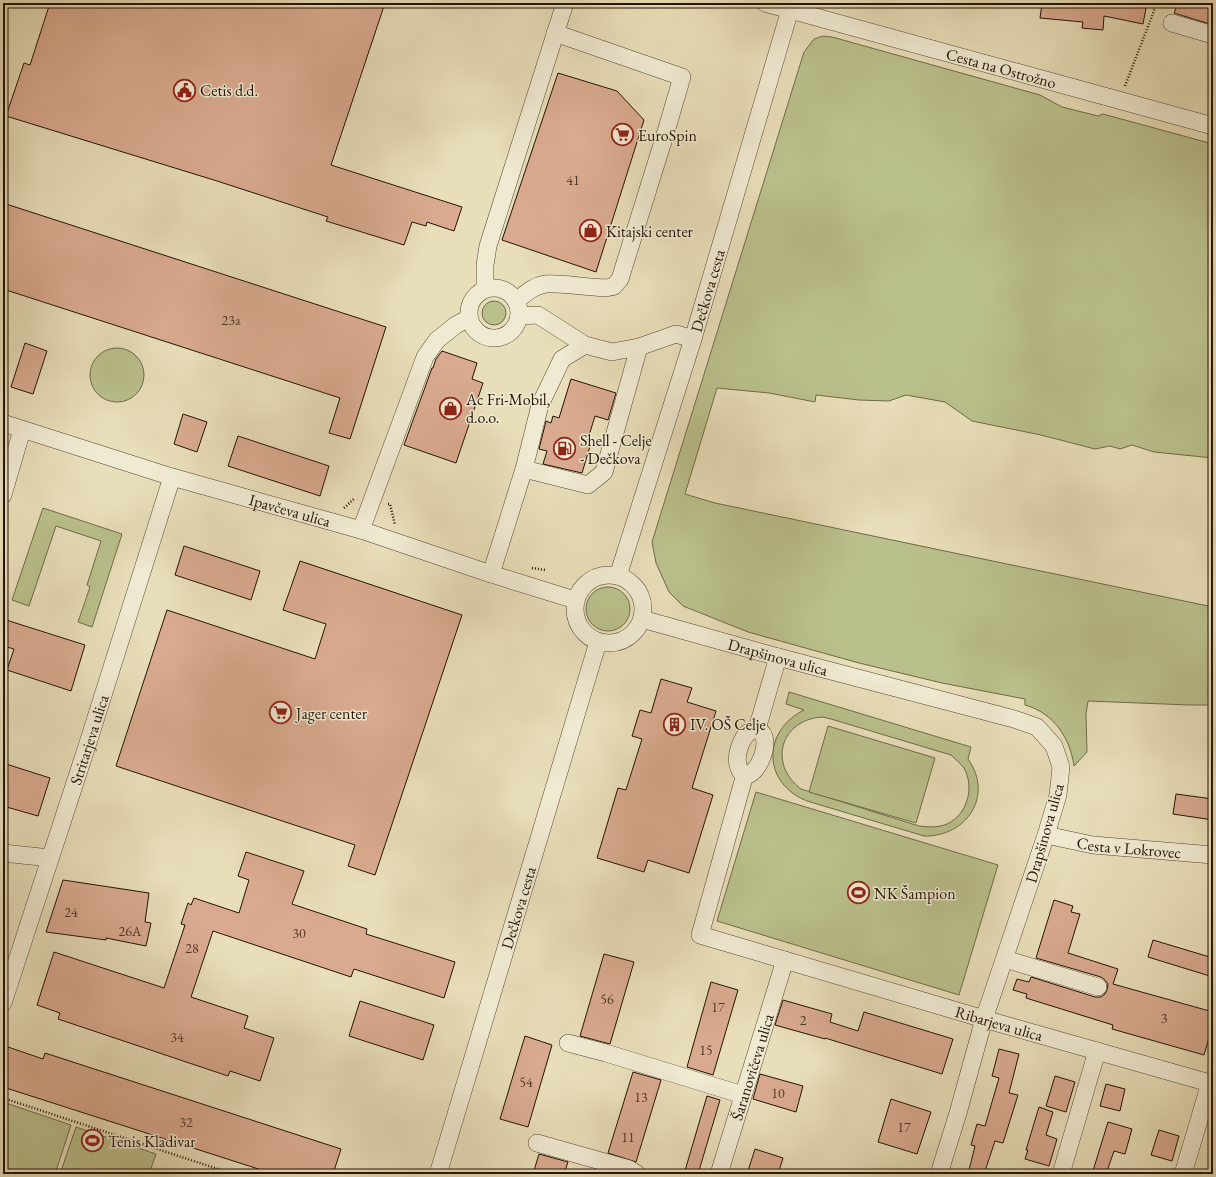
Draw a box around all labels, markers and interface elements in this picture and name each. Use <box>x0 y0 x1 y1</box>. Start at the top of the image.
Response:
street label: Cesta na Ostrožno <box>944 43 1059 93</box>
public building icon: Cetis d.d. <box>172 77 198 103</box>
place label: Cetis d.d. <box>200 80 258 101</box>
supermarket icon: EuroSpin <box>609 122 635 148</box>
place label: EuroSpin <box>638 125 697 146</box>
house number: 41 <box>566 171 580 189</box>
shop icon: Kitajski center <box>578 218 604 244</box>
place label: Kitajski center <box>606 221 694 242</box>
street label: Dečkova cesta <box>686 246 730 335</box>
house number: 23a <box>221 311 241 329</box>
place label: Ac Fri-Mobil, d.o.o. <box>465 389 550 428</box>
shop icon: Ac Fri-Mobil, d.o.o. <box>437 395 463 421</box>
place label: Shell - Celje - Dečkova <box>580 430 652 469</box>
fuel station icon: Shell - Celje - Dečkova <box>552 436 578 462</box>
street label: Ipavčeva ulica <box>247 489 334 532</box>
street label: Drapšinova ulica <box>725 634 831 681</box>
street label: Stritarjeva ulica <box>65 691 114 788</box>
supermarket icon: Jager center <box>268 700 294 726</box>
place label: Jager center <box>294 703 368 724</box>
building icon: IV. OŠ Celje <box>661 711 687 737</box>
place label: IV. OŠ Celje <box>690 714 766 735</box>
street label: Drapšinova ulica <box>1020 780 1069 885</box>
street label: Cesta v Lokrovec <box>1075 832 1182 863</box>
street label: Dečkova cesta <box>496 863 541 952</box>
sports icon: NK Šampion <box>845 880 871 906</box>
place label: NK Šampion <box>874 883 956 904</box>
house number: 24 <box>64 903 78 921</box>
house number: 26A <box>118 922 142 940</box>
house number: 30 <box>292 924 306 942</box>
house number: 28 <box>185 939 199 957</box>
house number: 56 <box>600 990 614 1008</box>
house number: 17 <box>711 998 725 1016</box>
street label: Ribarjeva ulica <box>953 1001 1046 1046</box>
house number: 3 <box>1161 1009 1168 1027</box>
street label: Šaranovičeva ulica <box>726 1011 779 1123</box>
house number: 2 <box>800 1011 807 1029</box>
house number: 34 <box>170 1028 184 1046</box>
house number: 15 <box>699 1041 713 1059</box>
house number: 54 <box>519 1073 533 1091</box>
house number: 10 <box>771 1084 785 1102</box>
house number: 13 <box>634 1088 648 1106</box>
house number: 32 <box>179 1113 193 1131</box>
house number: 17 <box>897 1118 911 1136</box>
sports icon: Tenis Kladivar <box>80 1128 106 1154</box>
house number: 11 <box>621 1128 635 1146</box>
place label: Tenis Kladivar <box>108 1131 196 1152</box>

